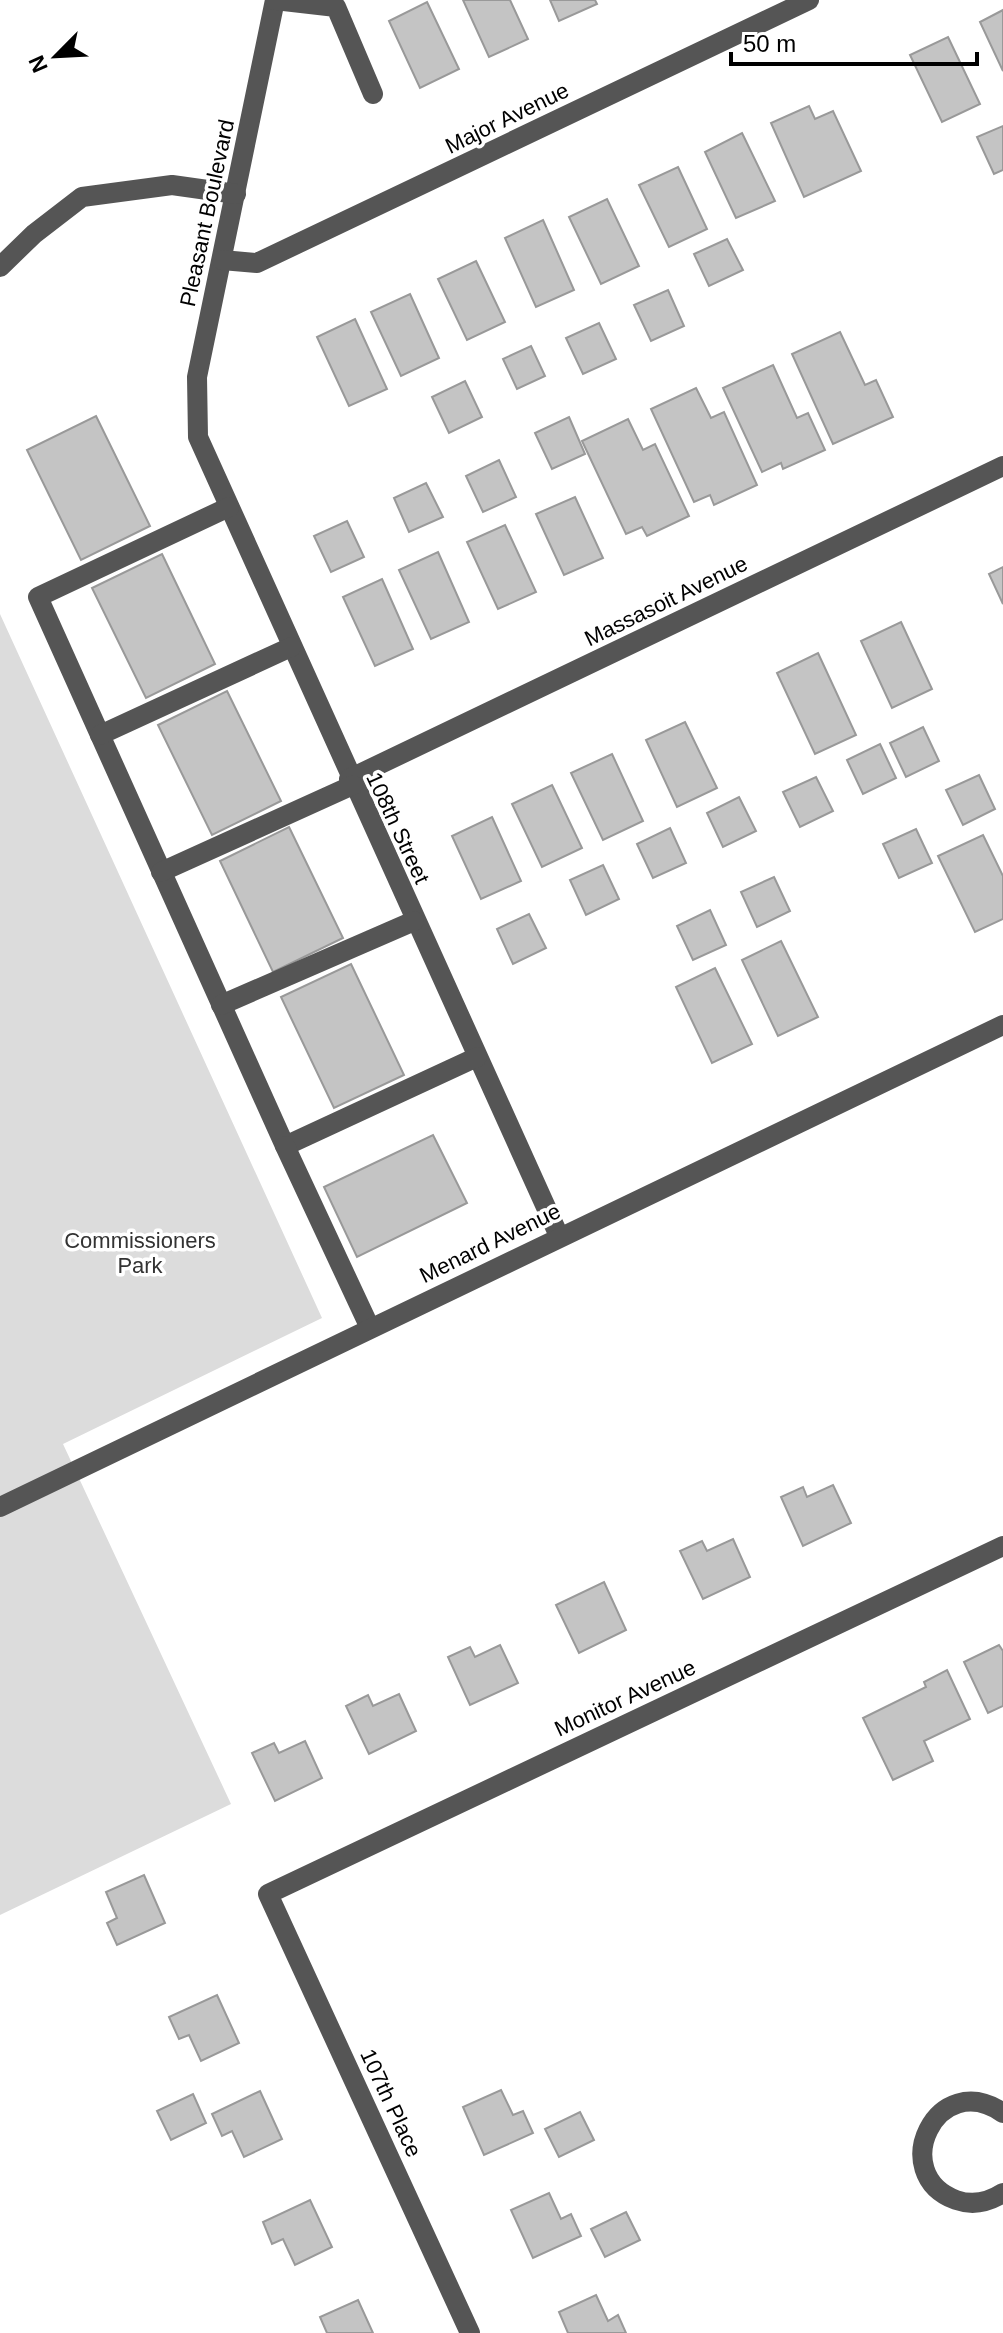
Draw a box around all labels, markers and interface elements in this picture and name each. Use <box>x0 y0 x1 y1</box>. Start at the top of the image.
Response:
north arrow <box>16 16 96 96</box>
scale bar <box>731 16 977 66</box>
text: 50 m <box>743 30 796 57</box>
text: N <box>24 52 53 76</box>
street label: Major Avenue <box>441 77 573 159</box>
street label: Pleasant Boulevard <box>175 117 239 309</box>
street label: Massasoit Avenue <box>580 551 752 651</box>
street label: 108th Street <box>361 768 435 888</box>
street label: Menard Avenue <box>415 1198 565 1288</box>
park label: Commissioners Park <box>64 1228 216 1278</box>
street label: Monitor Avenue <box>551 1654 699 1742</box>
street label: 107th Place <box>355 2045 427 2161</box>

